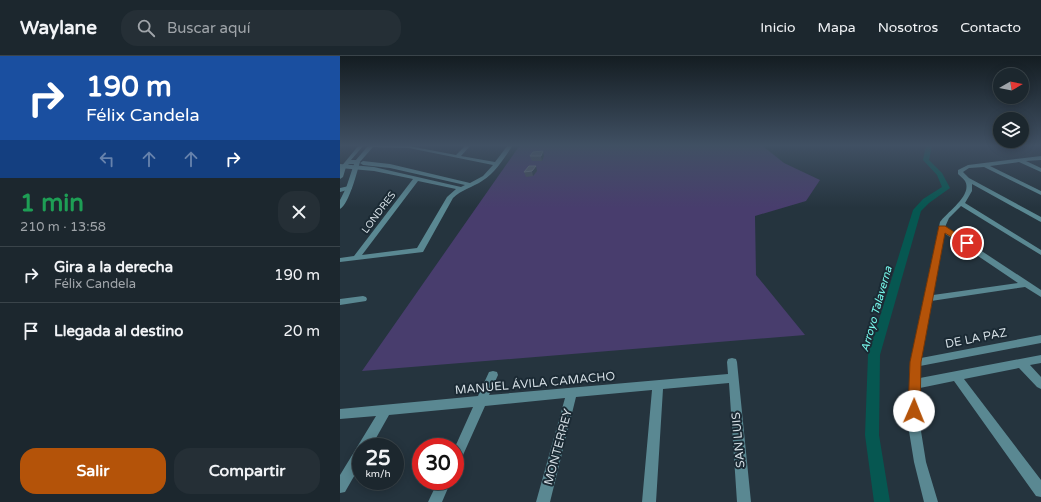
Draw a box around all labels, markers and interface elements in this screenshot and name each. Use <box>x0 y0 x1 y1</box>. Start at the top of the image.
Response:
search box <box>121 10 401 46</box>
text: Waylane <box>20 17 97 39</box>
icon: search <box>135 17 157 39</box>
text: Buscar aquí <box>167 19 250 37</box>
text: Inicio <box>760 19 796 36</box>
text: Mapa <box>818 19 856 36</box>
text: Nosotros <box>878 19 938 36</box>
text: Contacto <box>960 19 1021 36</box>
north arrow <box>993 68 1029 104</box>
map controls <box>993 68 1029 148</box>
text: 190 m <box>86 70 172 104</box>
icon: right <box>20 72 72 124</box>
text: Félix Candela <box>86 104 200 126</box>
button: layers <box>993 112 1029 148</box>
icon: left <box>96 148 118 170</box>
icon: ahead <box>138 148 160 170</box>
icon: ahead <box>180 148 202 170</box>
icon: right <box>222 148 244 170</box>
text: 1 min <box>20 189 84 218</box>
street label: LONDRES <box>359 189 398 236</box>
button: close <box>278 191 320 233</box>
text: 210 m · 13:58 <box>20 219 106 235</box>
pin <box>950 226 984 260</box>
icon: arrive <box>956 232 978 254</box>
text: Gira a la derecha <box>54 258 173 276</box>
icon: right <box>20 264 42 286</box>
water label: Arroyo Talaverna <box>858 264 895 353</box>
text: 190 m <box>274 266 320 284</box>
text: Félix Candela <box>54 276 136 292</box>
icon: arrive <box>20 320 42 342</box>
text: Llegada al destino <box>54 322 183 340</box>
text: 20 m <box>283 322 320 340</box>
street label: DE LA PAZ <box>944 325 1008 351</box>
street label: MANUEL ÁVILA CAMACHO <box>454 369 616 397</box>
position arrow <box>893 390 935 432</box>
street label: MONTERREY <box>541 407 575 487</box>
street label: SAN LUIS <box>729 412 747 468</box>
speed limit sign: 30 <box>412 438 464 490</box>
text: 25 <box>365 447 391 471</box>
button: Salir <box>20 448 166 494</box>
button: Compartir <box>174 448 320 494</box>
text: km/h <box>365 468 391 480</box>

